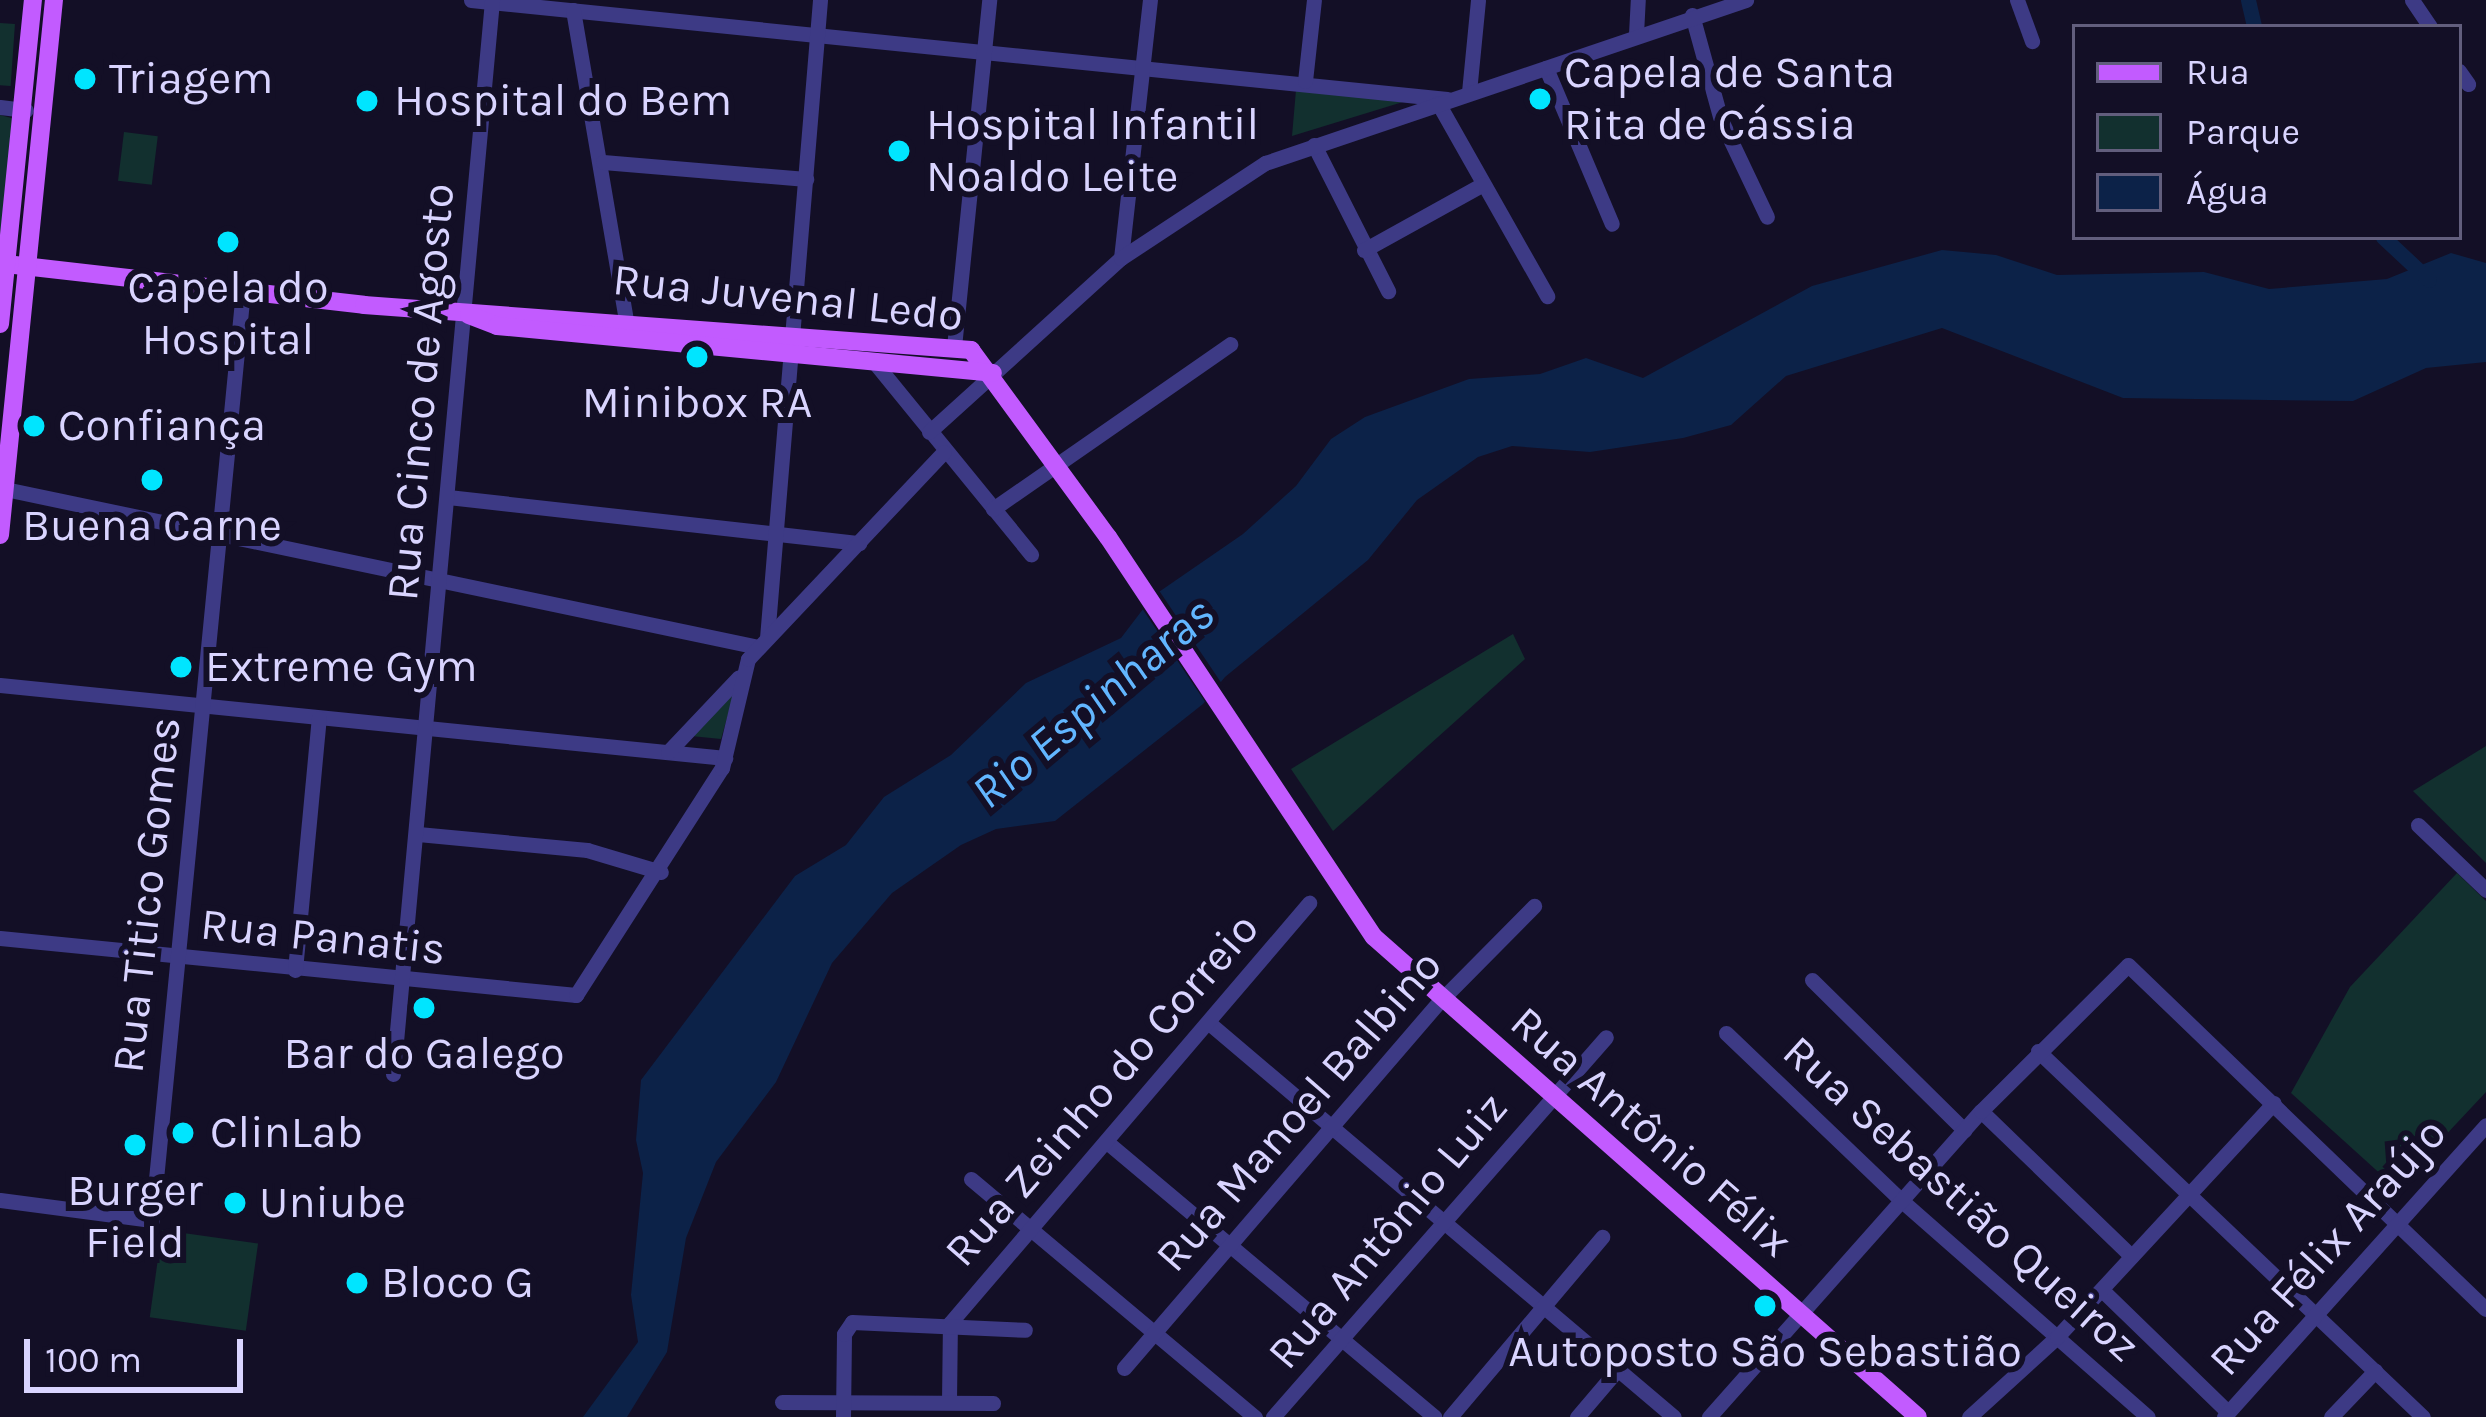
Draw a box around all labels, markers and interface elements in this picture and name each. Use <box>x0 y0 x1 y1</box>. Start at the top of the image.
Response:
legend <box>2072 24 2462 240</box>
place label: Capela de Santa Rita de Cássia <box>1564 46 1895 152</box>
text: Rua <box>2186 51 2250 93</box>
place label: Triagem <box>109 52 273 106</box>
marker: Triagem <box>72 66 98 92</box>
place label: Hospital do Bem <box>394 74 732 128</box>
marker: Hospital do Bem <box>351 85 383 117</box>
marker: Capela de Santa Rita de Cássia <box>1527 86 1553 112</box>
place label: Hospital Infantil Noaldo Leite <box>926 98 1259 204</box>
text: Parque <box>2186 111 2300 153</box>
marker: Hospital Infantil Noaldo Leite <box>883 135 915 167</box>
text: Água <box>2186 171 2269 213</box>
street label: Rua Cinco de Agosto <box>376 181 466 603</box>
marker: Capela do Hospital <box>215 229 241 255</box>
street label: Rua Juvenal Ledo <box>610 253 966 343</box>
place label: Capela do Hospital <box>127 261 329 367</box>
marker: Minibox RA <box>684 344 710 370</box>
place label: Minibox RA <box>582 376 812 430</box>
place label: Confiança <box>58 399 266 453</box>
marker: Confiança <box>21 413 47 439</box>
marker: Buena Carne <box>139 467 165 493</box>
place label: Buena Carne <box>22 499 282 553</box>
water label: Rio Espinharas <box>960 585 1226 821</box>
place label: Extreme Gym <box>205 640 478 694</box>
marker: Extreme Gym <box>168 654 194 680</box>
street label: Rua Titico Gomes <box>101 714 193 1076</box>
street label: Rua Panatis <box>198 897 448 977</box>
street label: Rua Zeinho do Correio <box>934 902 1270 1278</box>
street label: Rua Manoel Balbino <box>1145 939 1453 1283</box>
marker: Bar do Galego <box>411 995 437 1021</box>
street label: Rua Antônio Félix <box>1499 995 1803 1269</box>
street label: Rua Sebastião Queiroz <box>1772 1025 2150 1373</box>
place label: Bar do Galego <box>283 1027 565 1081</box>
street label: Rua Antônio Luiz <box>1257 1082 1519 1380</box>
place label: ClinLab <box>210 1106 363 1160</box>
street label: Rua Félix Araújo <box>2198 1107 2458 1387</box>
marker: ClinLab <box>167 1117 199 1149</box>
marker: Burger Field <box>122 1132 148 1158</box>
place label: Burger Field <box>67 1164 203 1270</box>
place label: Uniube <box>259 1176 406 1230</box>
marker: Uniube <box>222 1190 248 1216</box>
place label: Bloco G <box>381 1256 534 1310</box>
marker: Bloco G <box>344 1270 370 1296</box>
marker: Autoposto São Sebastião <box>1752 1293 1778 1319</box>
scale bar <box>30 1315 249 1389</box>
place label: Autoposto São Sebastião <box>1508 1325 2022 1379</box>
text: 100 m <box>45 1339 142 1381</box>

